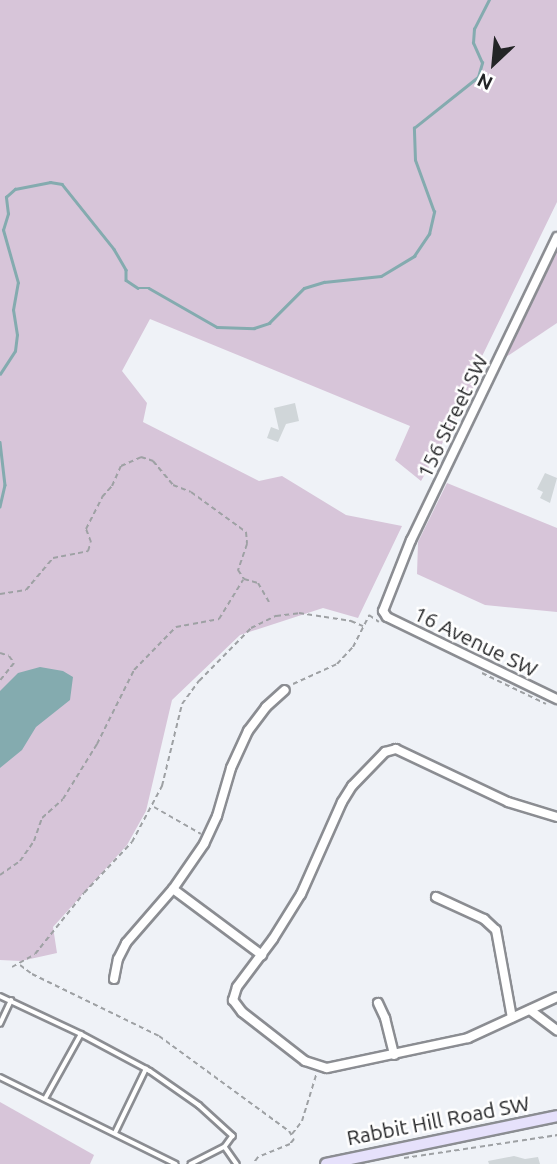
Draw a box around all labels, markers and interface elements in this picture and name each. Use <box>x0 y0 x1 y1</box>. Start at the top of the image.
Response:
north arrow <box>459 28 529 98</box>
text: N <box>474 69 496 95</box>
street label: 156 Street SW <box>411 350 493 482</box>
street label: 16 Avenue SW <box>410 600 542 682</box>
street label: Rabbit Hill Road SW <box>344 1090 532 1150</box>

